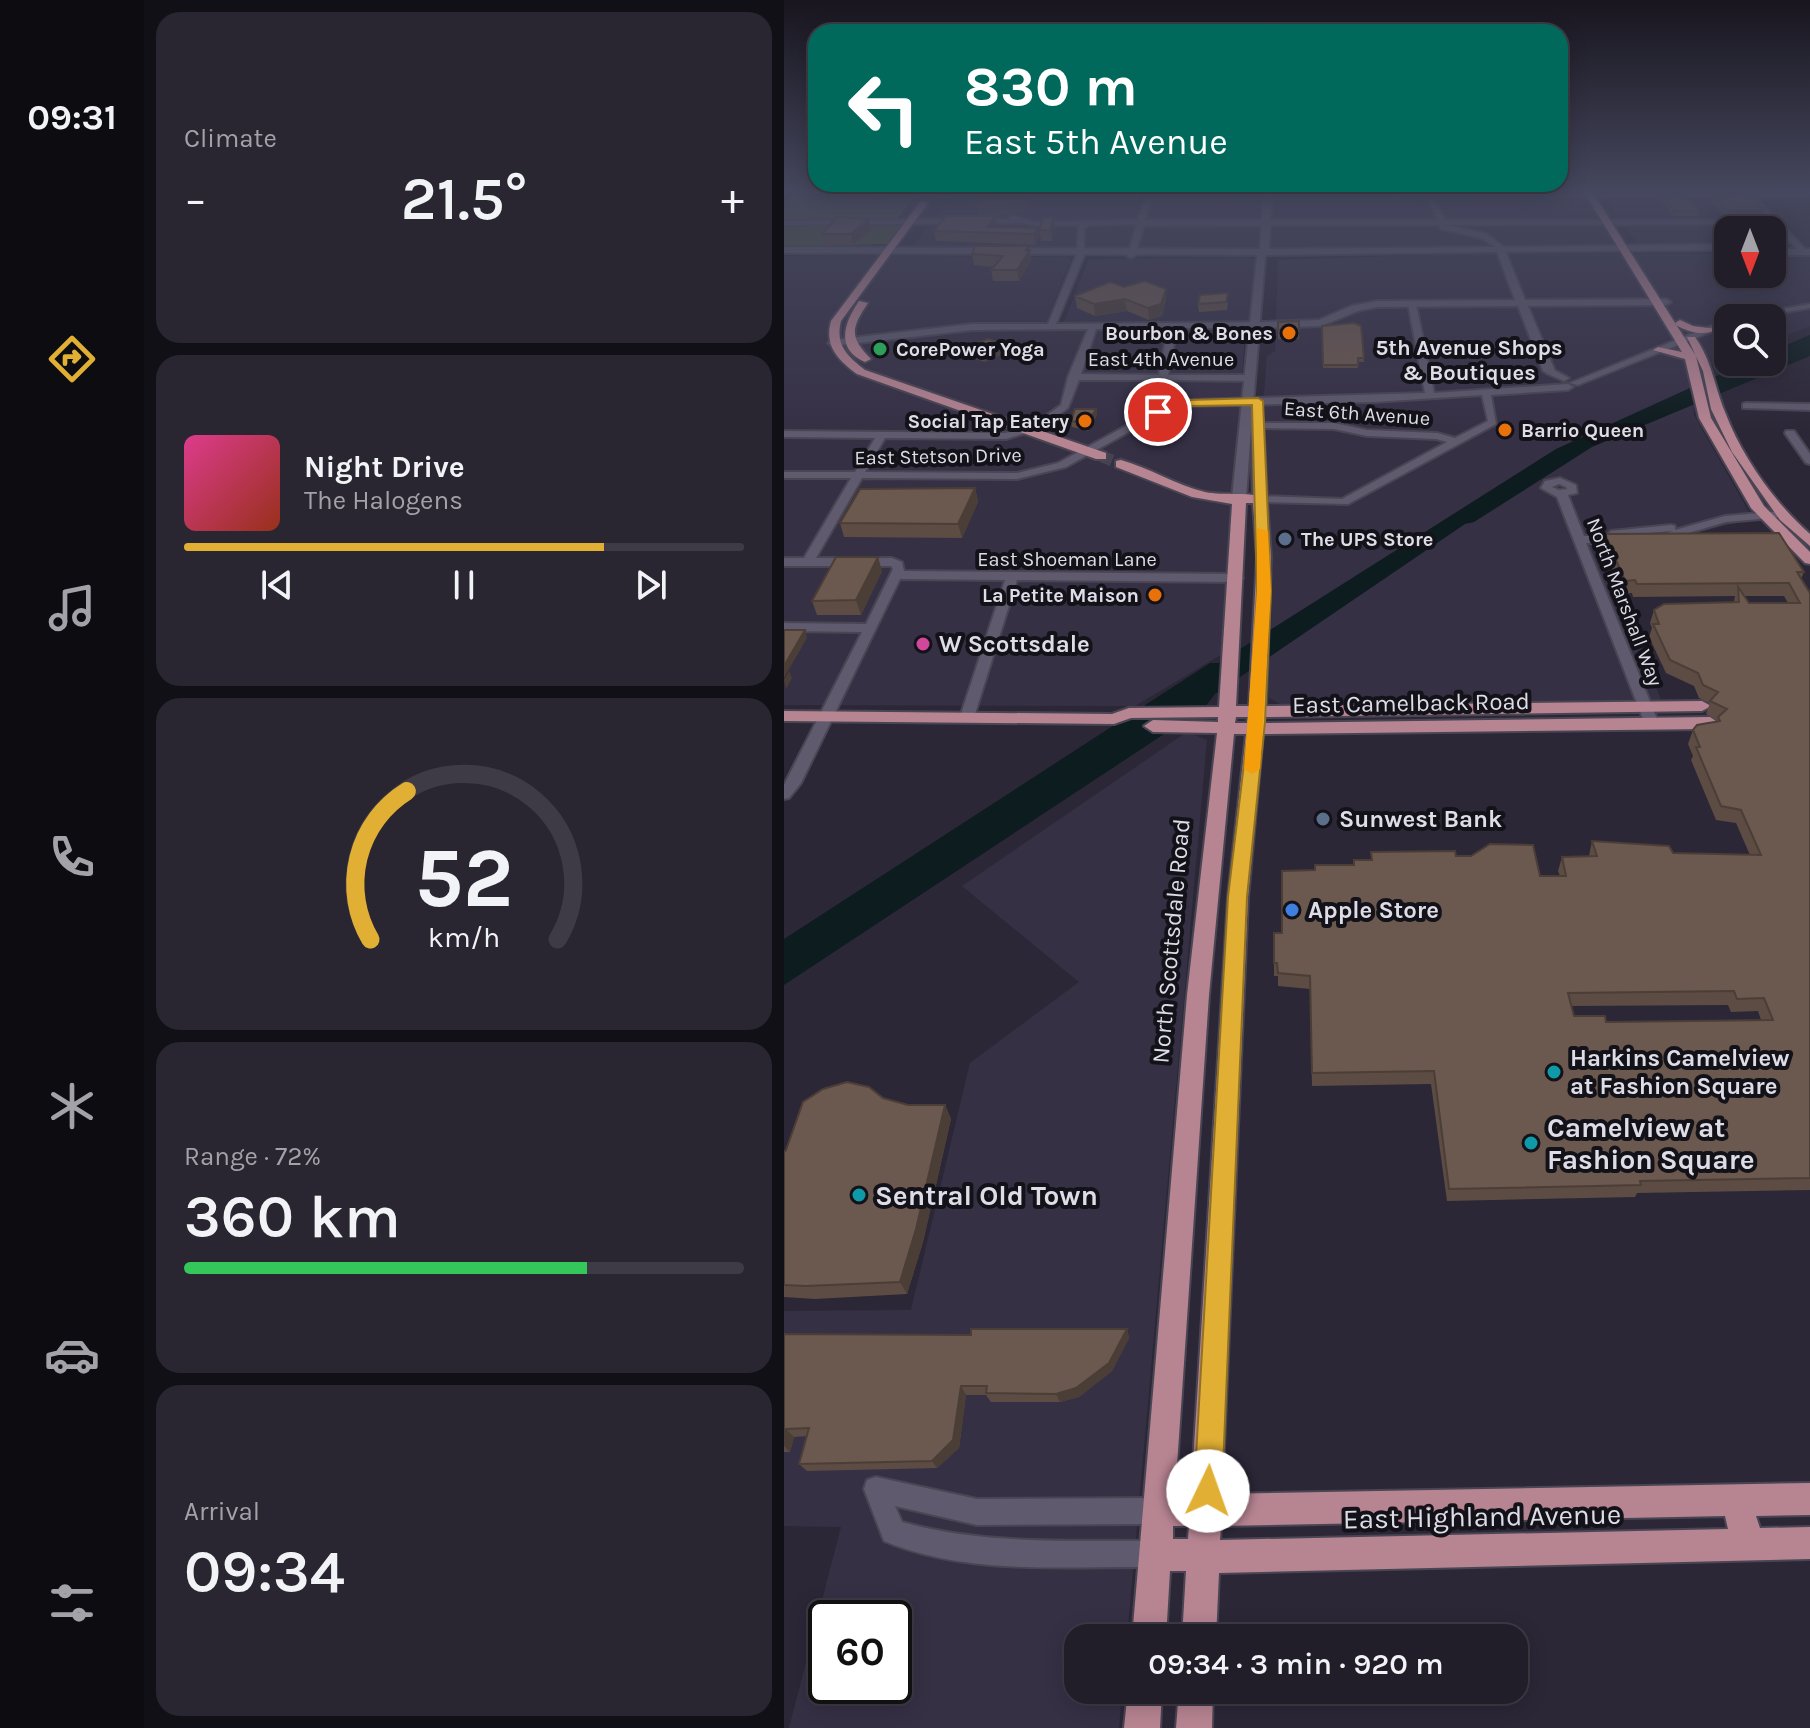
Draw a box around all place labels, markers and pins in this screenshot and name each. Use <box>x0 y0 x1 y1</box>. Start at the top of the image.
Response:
place label: Bourbon & Bones <box>1105 322 1273 345</box>
marker: Bourbon & Bones <box>1280 324 1298 342</box>
place label: CorePower Yoga <box>896 338 1045 361</box>
marker: CorePower Yoga <box>871 340 889 358</box>
pin <box>1124 378 1192 446</box>
place label: Social Tap Eatery <box>907 410 1069 433</box>
marker: Social Tap Eatery <box>1076 412 1094 430</box>
place label: Barrio Queen <box>1521 419 1644 442</box>
marker: Barrio Queen <box>1496 421 1514 439</box>
place label: The UPS Store <box>1301 528 1433 551</box>
marker: The UPS Store <box>1276 530 1294 548</box>
place label: La Petite Maison <box>982 584 1139 607</box>
marker: La Petite Maison <box>1146 586 1164 604</box>
place label: W Scottsdale <box>939 630 1090 658</box>
marker: W Scottsdale <box>914 635 932 653</box>
place label: Sunwest Bank <box>1339 805 1502 833</box>
marker: Sunwest Bank <box>1314 810 1332 828</box>
place label: Apple Store <box>1308 896 1439 924</box>
marker: Apple Store <box>1283 901 1301 919</box>
place label: Harkins Camelview at Fashion Square <box>1570 1044 1789 1100</box>
marker: Harkins Camelview at Fashion Square <box>1545 1063 1563 1081</box>
place label: Camelview at Fashion Square <box>1547 1111 1754 1176</box>
marker: Camelview at Fashion Square <box>1522 1134 1540 1152</box>
place label: Sentral Old Town <box>875 1179 1098 1212</box>
marker: Sentral Old Town <box>850 1186 868 1204</box>

